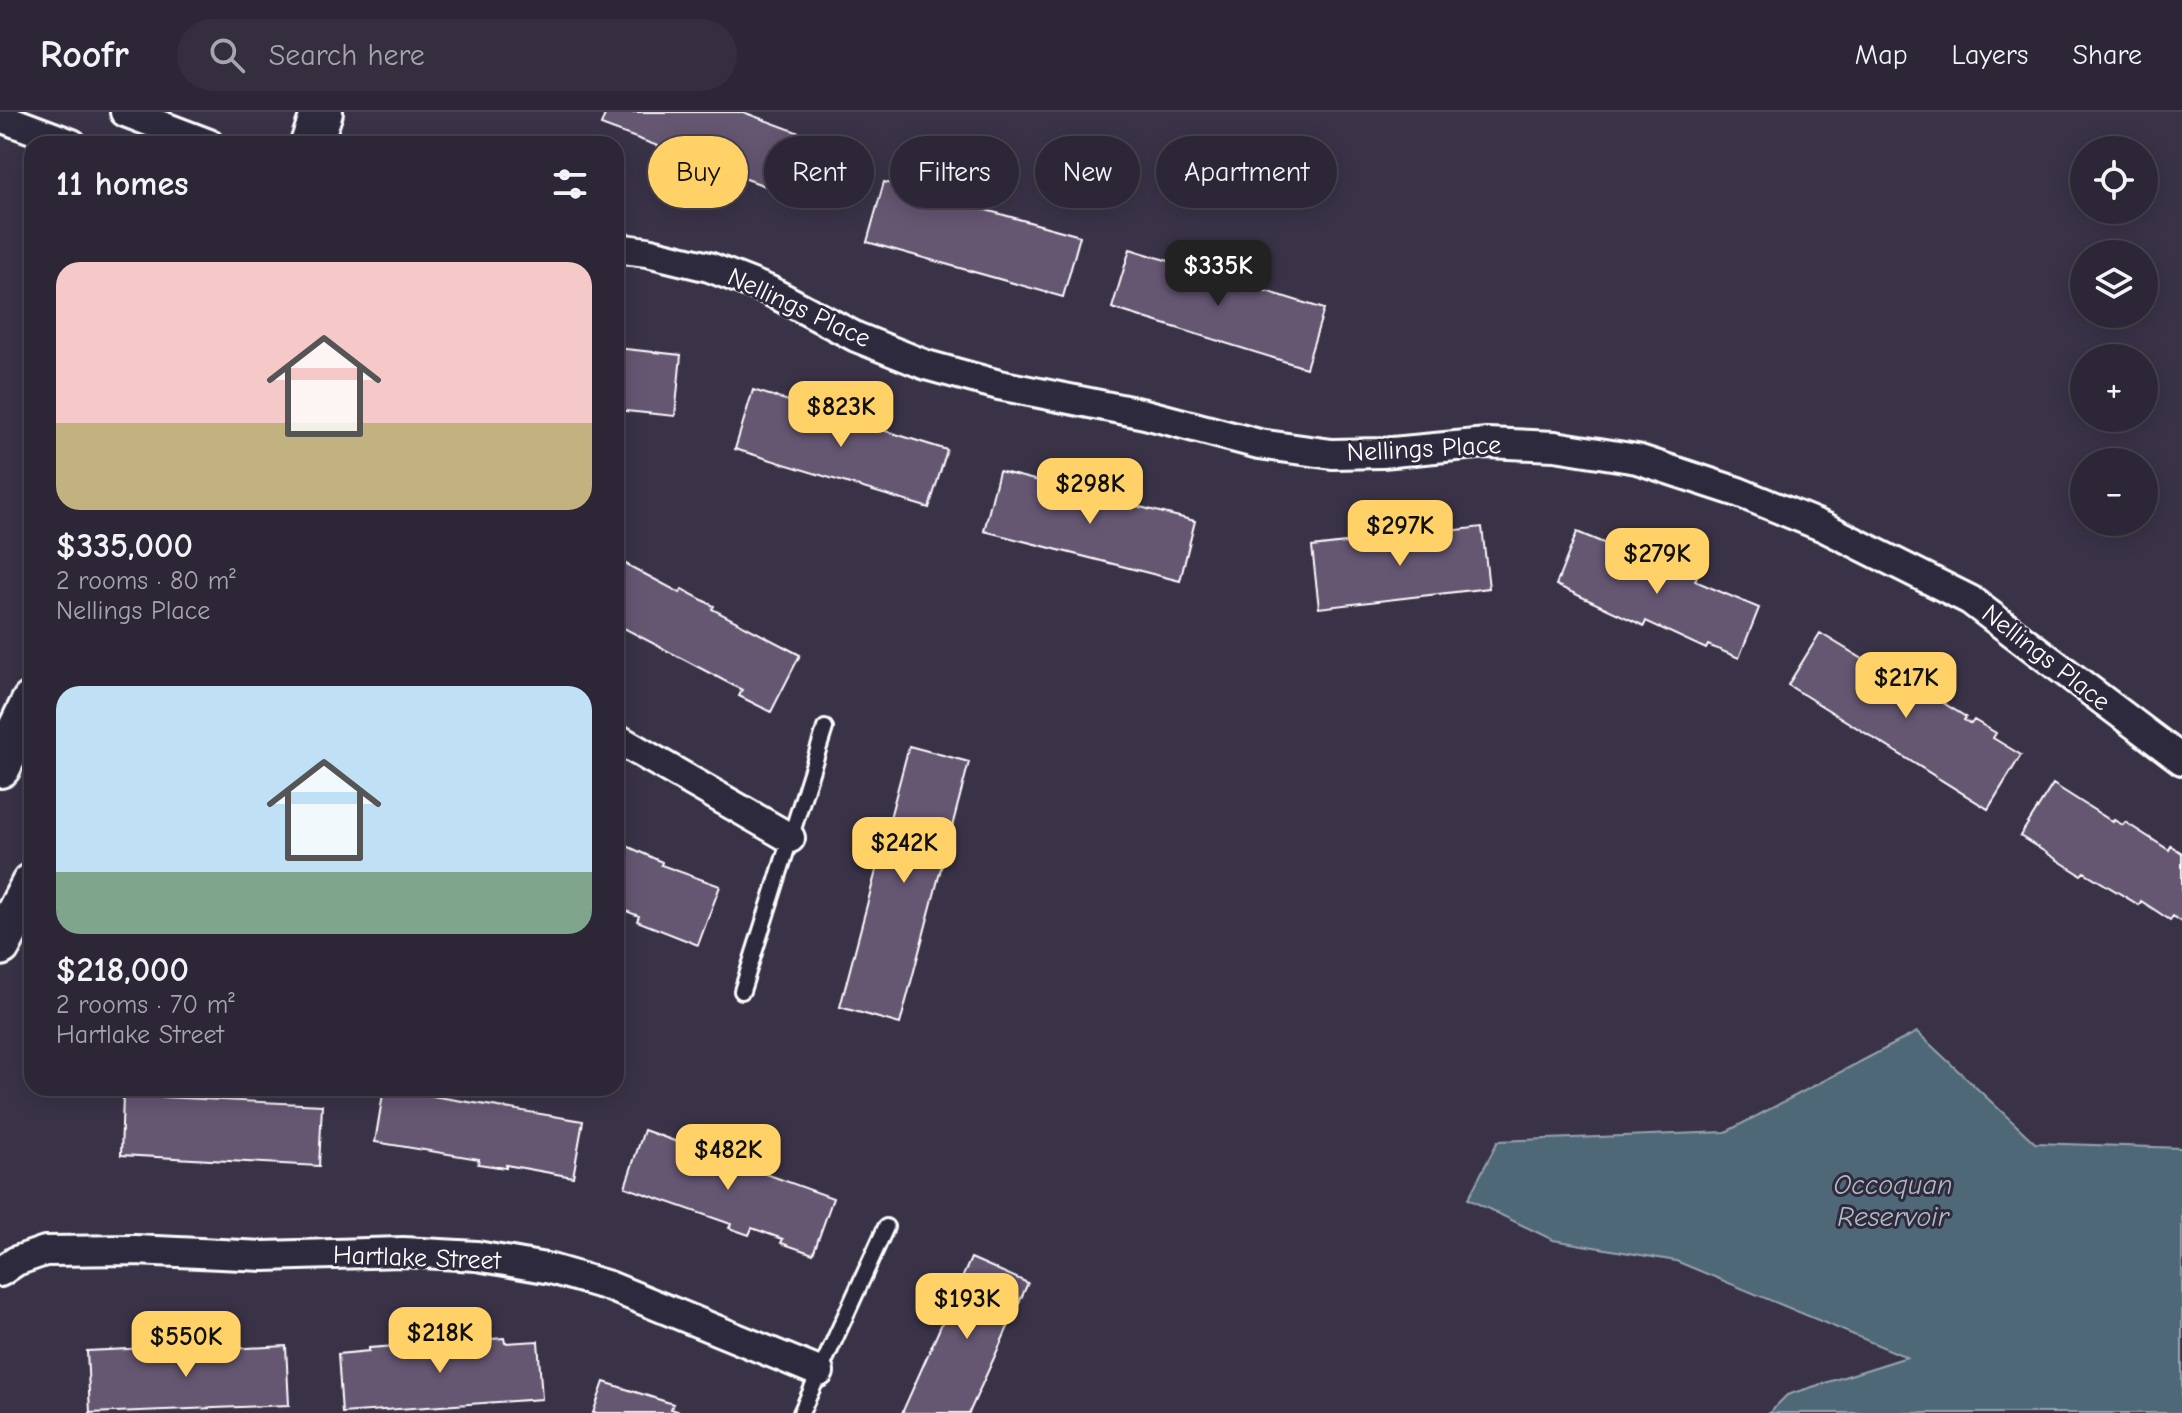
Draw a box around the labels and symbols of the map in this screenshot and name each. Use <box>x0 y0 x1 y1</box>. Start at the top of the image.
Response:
pin: $335K <box>1162 240 1274 308</box>
street label: Nellings Place <box>723 262 875 354</box>
pin: $823K <box>785 381 897 449</box>
street label: Nellings Place <box>1346 430 1502 468</box>
pin: $298K <box>1034 458 1146 526</box>
pin: $297K <box>1344 500 1456 568</box>
pin: $279K <box>1601 528 1713 596</box>
street label: Nellings Place <box>1976 599 2116 717</box>
pin: $217K <box>1850 652 1962 720</box>
pin: $242K <box>848 817 960 885</box>
pin: $482K <box>672 1124 784 1192</box>
water label: Occoquan Reservoir <box>1834 1169 1952 1233</box>
street label: Hartlake Street <box>333 1240 503 1276</box>
pin: $193K <box>911 1273 1023 1341</box>
pin: $218K <box>384 1307 496 1375</box>
pin: $550K <box>130 1311 242 1379</box>

